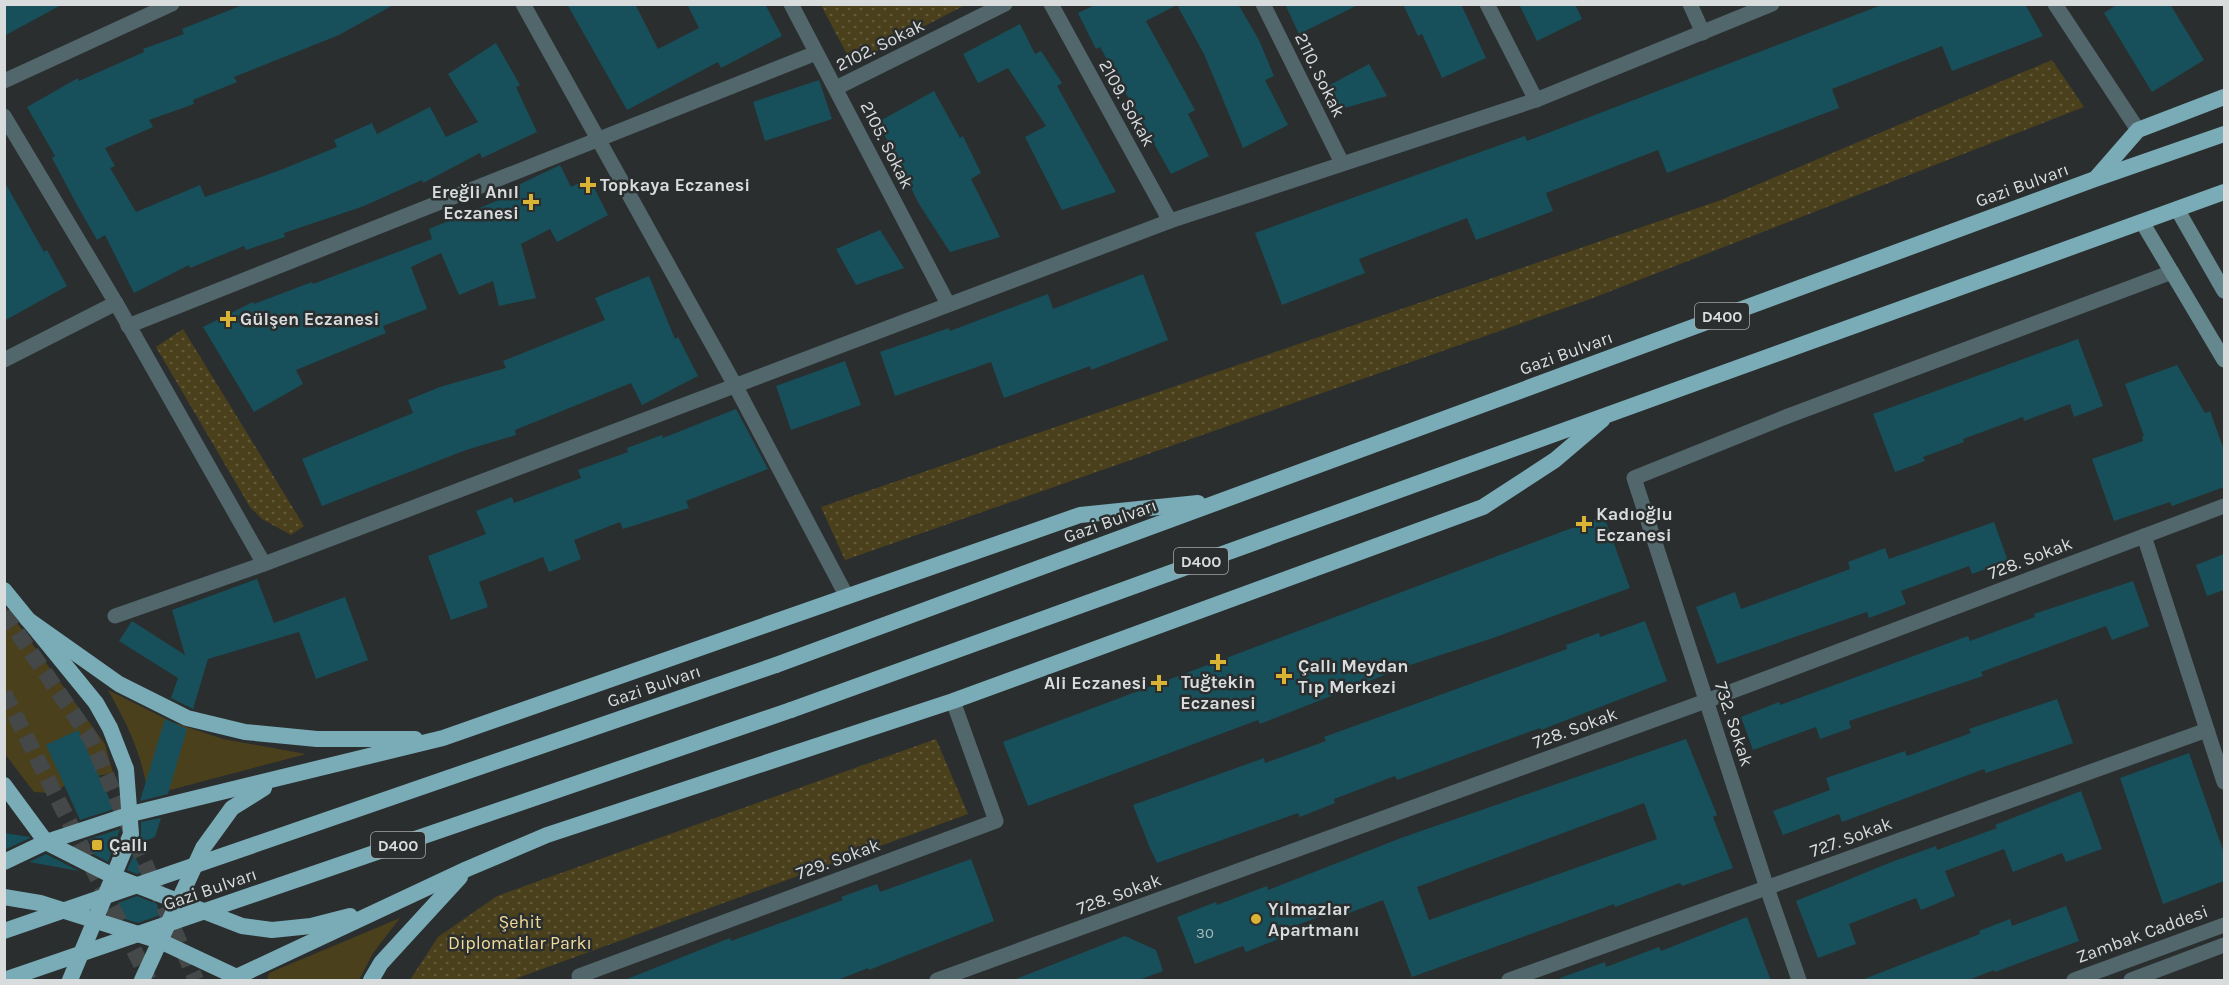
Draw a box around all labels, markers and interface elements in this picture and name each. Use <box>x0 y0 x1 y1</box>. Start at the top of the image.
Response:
street label: 2102. Sokak <box>832 14 928 76</box>
street label: 2110. Sokak <box>1290 29 1350 121</box>
street label: 2109. Sokak <box>1094 56 1160 150</box>
street label: 2105. Sokak <box>855 97 919 193</box>
street label: Gazi Bulvarı <box>1972 158 2072 212</box>
place label: Topkaya Eczanesi <box>600 174 750 196</box>
marker: Topkaya Eczanesi <box>581 178 595 192</box>
place label: Ereğli Anıl Eczanesi <box>432 181 519 224</box>
marker: Ereğli Anıl Eczanesi <box>524 195 538 209</box>
road number: D400 <box>1695 303 1749 329</box>
place label: Gülşen Eczanesi <box>240 308 379 330</box>
marker: Gülşen Eczanesi <box>221 312 235 326</box>
street label: Gazi Bulvarı <box>1516 326 1616 380</box>
street label: Gazi Bulvarı <box>1060 494 1160 548</box>
place label: Kadıoğlu Eczanesi <box>1596 503 1673 546</box>
marker: Kadıoğlu Eczanesi <box>1577 517 1591 531</box>
street label: 728. Sokak <box>1985 532 2075 584</box>
road number: D400 <box>1174 548 1228 574</box>
marker: Tuğtekin Eczanesi <box>1211 655 1225 669</box>
place label: Çallı Meydan Tıp Merkezi <box>1298 655 1409 698</box>
street label: Gazi Bulvarı <box>604 660 704 712</box>
marker: Çallı Meydan Tıp Merkezi <box>1275 667 1293 685</box>
place label: Tuğtekin Eczanesi <box>1180 671 1256 714</box>
place label: Ali Eczanesi <box>1044 672 1147 694</box>
marker: Ali Eczanesi <box>1152 676 1166 690</box>
street label: 732. Sokak <box>1710 679 1758 769</box>
street label: 728. Sokak <box>1530 703 1620 753</box>
street label: 727. Sokak <box>1807 812 1895 862</box>
road number: D400 <box>371 832 425 858</box>
place label: Çallı <box>109 834 148 856</box>
street label: 729. Sokak <box>793 834 883 884</box>
marker: Çallı <box>90 838 104 852</box>
street label: Gazi Bulvarı <box>160 863 260 915</box>
street label: 728. Sokak <box>1074 869 1164 919</box>
place label: Yılmazlar Apartmanı <box>1268 898 1360 941</box>
street label: Zambak Caddesi <box>2073 900 2211 968</box>
park label: Şehit Diplomatlar Parkı <box>448 911 592 954</box>
marker: Yılmazlar Apartmanı <box>1249 912 1263 926</box>
house number: 30 <box>1196 924 1214 942</box>

